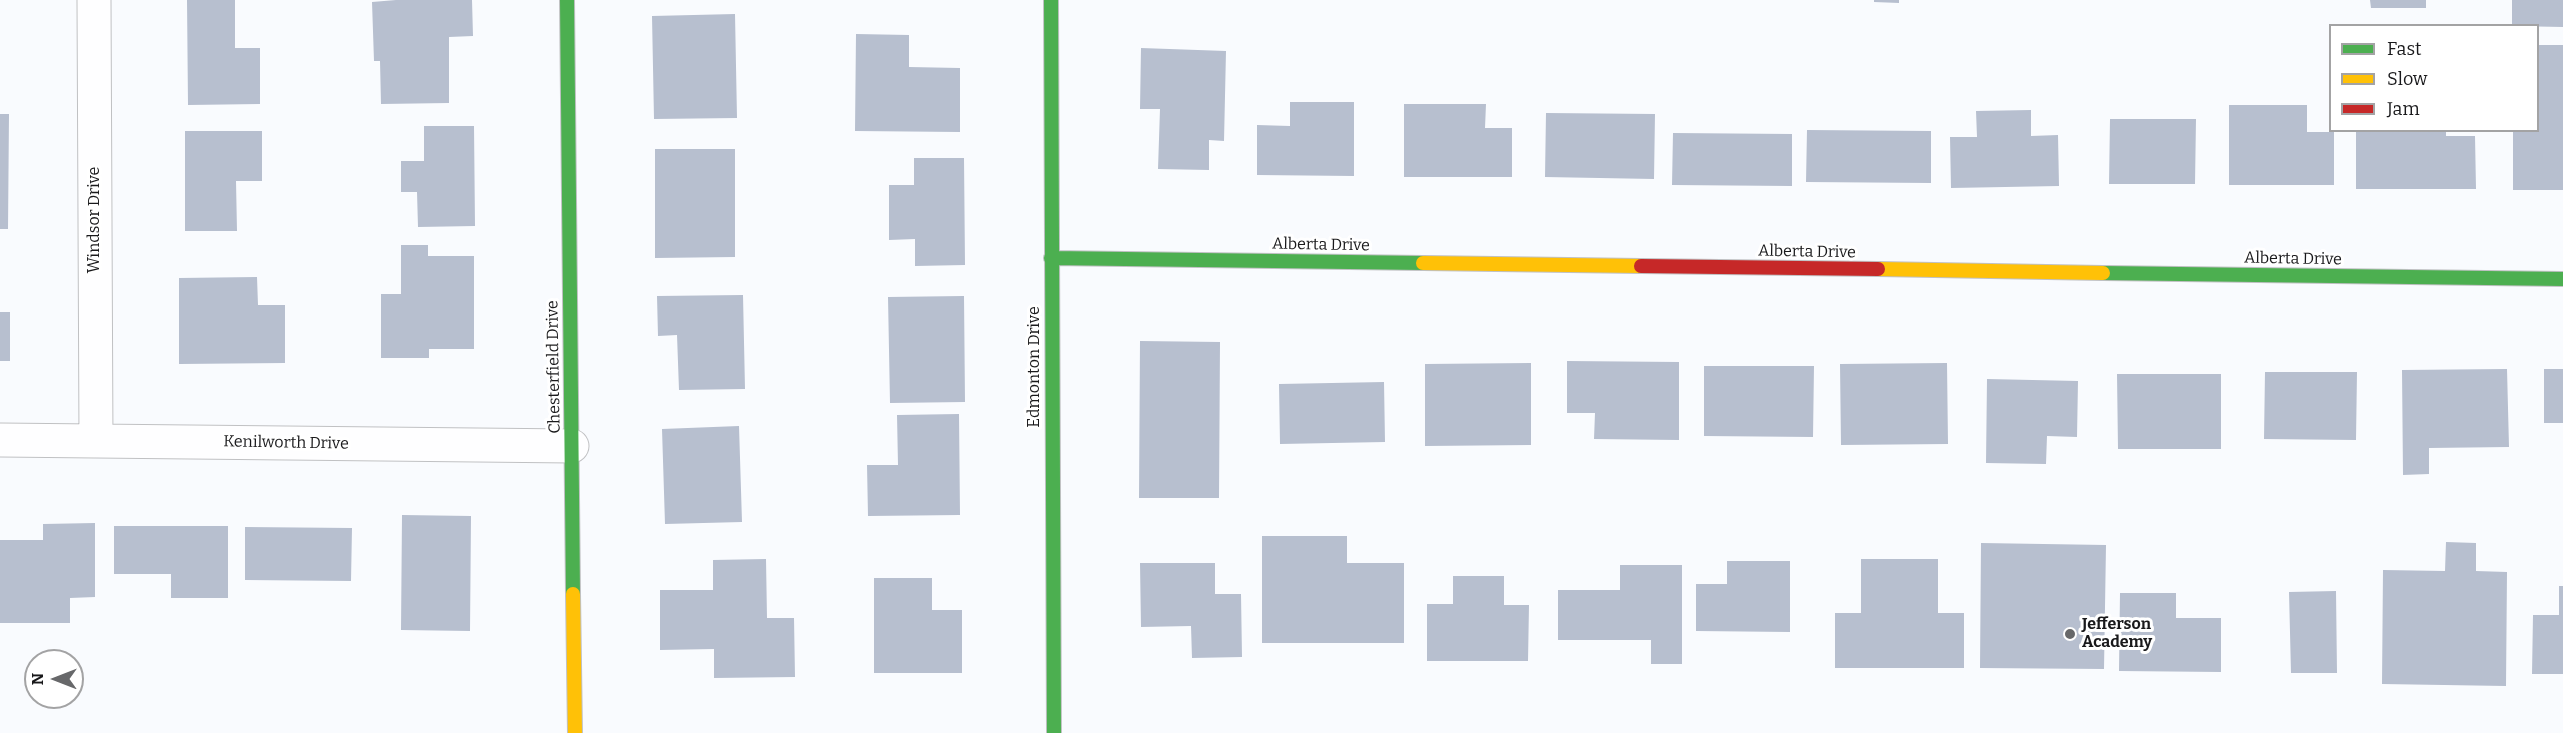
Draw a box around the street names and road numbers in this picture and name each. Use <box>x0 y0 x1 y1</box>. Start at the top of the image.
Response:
street label: Windsor Drive <box>85 167 105 273</box>
street label: Alberta Drive <box>1272 235 1370 255</box>
street label: Alberta Drive <box>1758 242 1856 262</box>
street label: Alberta Drive <box>2244 249 2342 269</box>
street label: Chesterfield Drive <box>543 300 565 434</box>
street label: Edmonton Drive <box>1025 306 1045 428</box>
street label: Kenilworth Drive <box>223 432 349 454</box>

